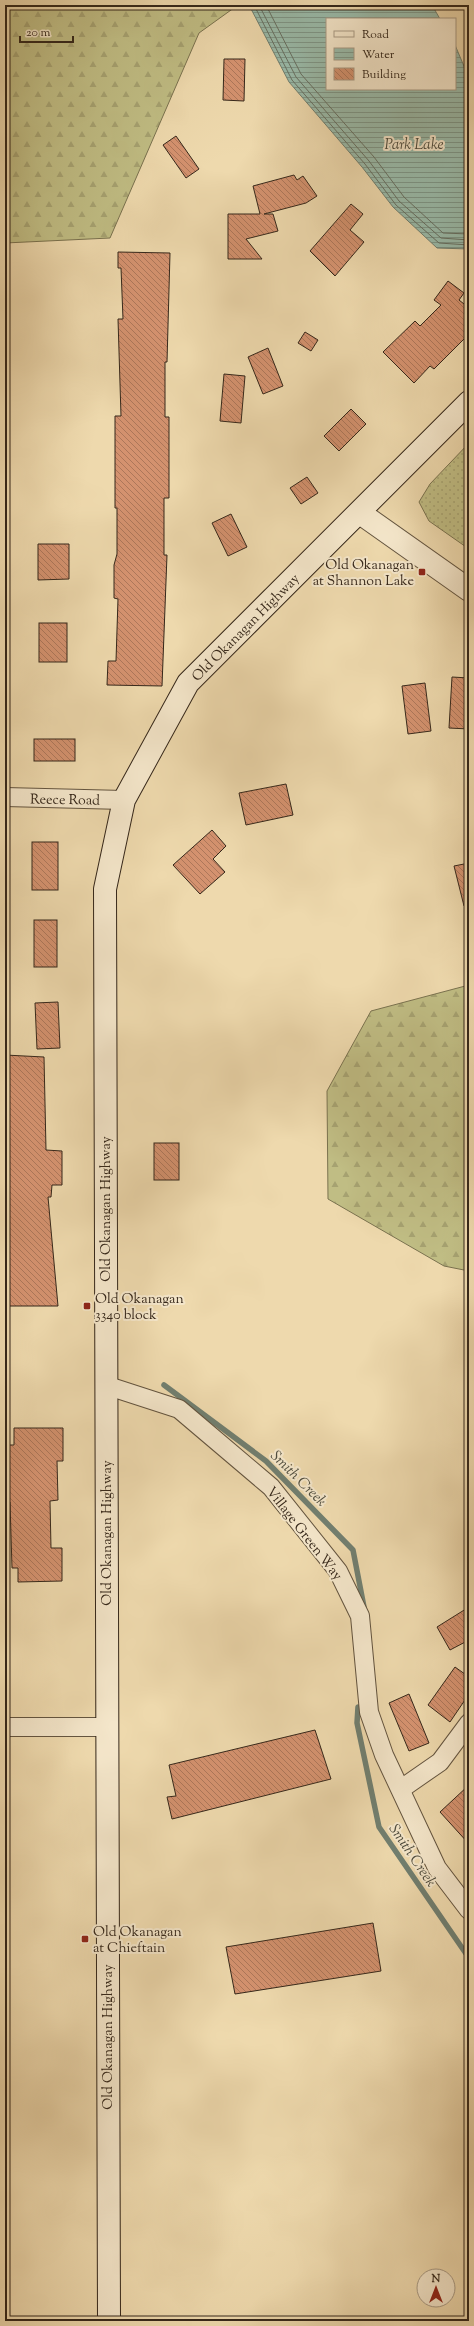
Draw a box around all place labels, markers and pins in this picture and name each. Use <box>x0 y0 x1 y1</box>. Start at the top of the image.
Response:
place label: Old Okanagan at Shannon Lake <box>313 556 414 592</box>
marker: Old Okanagan at Shannon Lake <box>417 567 427 577</box>
place label: Old Okanagan 3340 block <box>95 1290 184 1326</box>
marker: Old Okanagan 3340 block <box>82 1301 92 1311</box>
place label: Old Okanagan at Chieftain <box>93 1923 182 1959</box>
marker: Old Okanagan at Chieftain <box>80 1934 90 1944</box>

